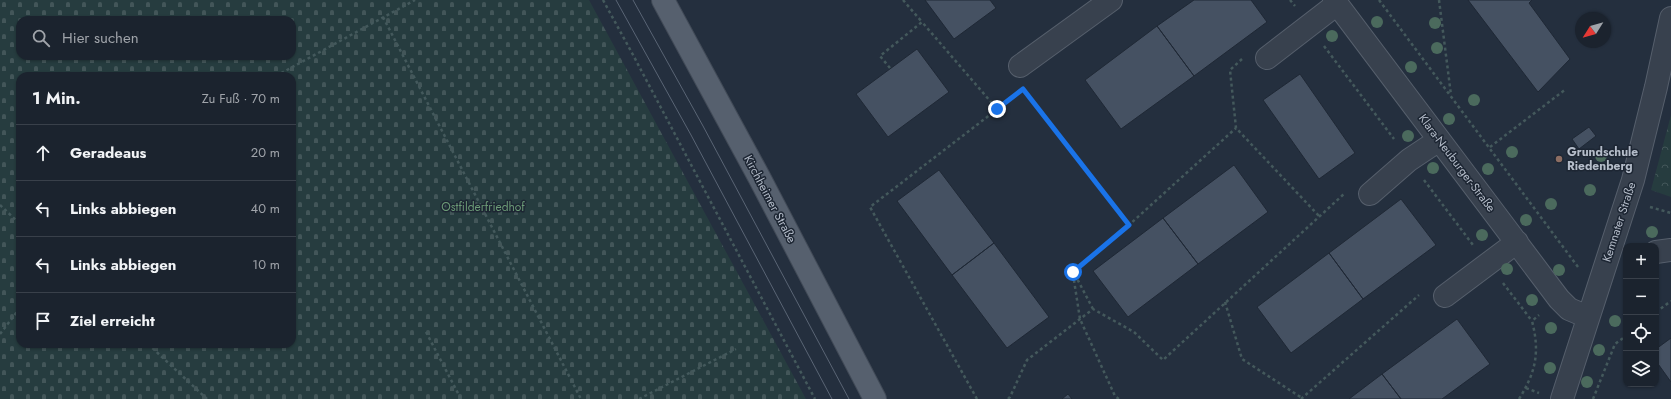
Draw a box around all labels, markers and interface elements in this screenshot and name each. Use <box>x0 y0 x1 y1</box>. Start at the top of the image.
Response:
north arrow <box>1575 12 1611 48</box>
search box <box>16 16 296 60</box>
icon: search <box>30 27 52 49</box>
text: Hier suchen <box>62 27 139 49</box>
text: 1 Min. <box>32 86 81 110</box>
text: Zu Fuß · 70 m <box>202 89 280 108</box>
route end <box>988 100 1006 118</box>
street label: Klara-Neuburger-Straße <box>1414 110 1500 216</box>
icon: ahead <box>32 142 54 164</box>
text: Geradeaus <box>70 142 146 164</box>
text: 20 m <box>251 143 280 162</box>
place label: Grundschule Riedenberg <box>1567 143 1638 175</box>
street label: Kirchheimer Straße <box>739 152 801 246</box>
marker: Grundschule Riedenberg <box>1554 154 1564 164</box>
street label: Kemnater Straße <box>1598 180 1640 264</box>
icon: left <box>32 198 54 220</box>
text: Links abbiegen <box>70 198 176 220</box>
park label: Ostfilderfriedhof <box>441 198 525 216</box>
text: 40 m <box>251 199 280 218</box>
map controls <box>1623 243 1659 387</box>
button: + <box>1623 243 1659 279</box>
icon: left <box>32 254 54 276</box>
text: Links abbiegen <box>70 254 176 276</box>
text: 10 m <box>252 255 280 274</box>
route start <box>1064 263 1082 281</box>
button: − <box>1623 279 1659 315</box>
icon: arrive <box>32 310 54 332</box>
text: Ziel erreicht <box>70 310 155 332</box>
button: locate <box>1623 315 1659 351</box>
button: layers <box>1623 351 1659 387</box>

